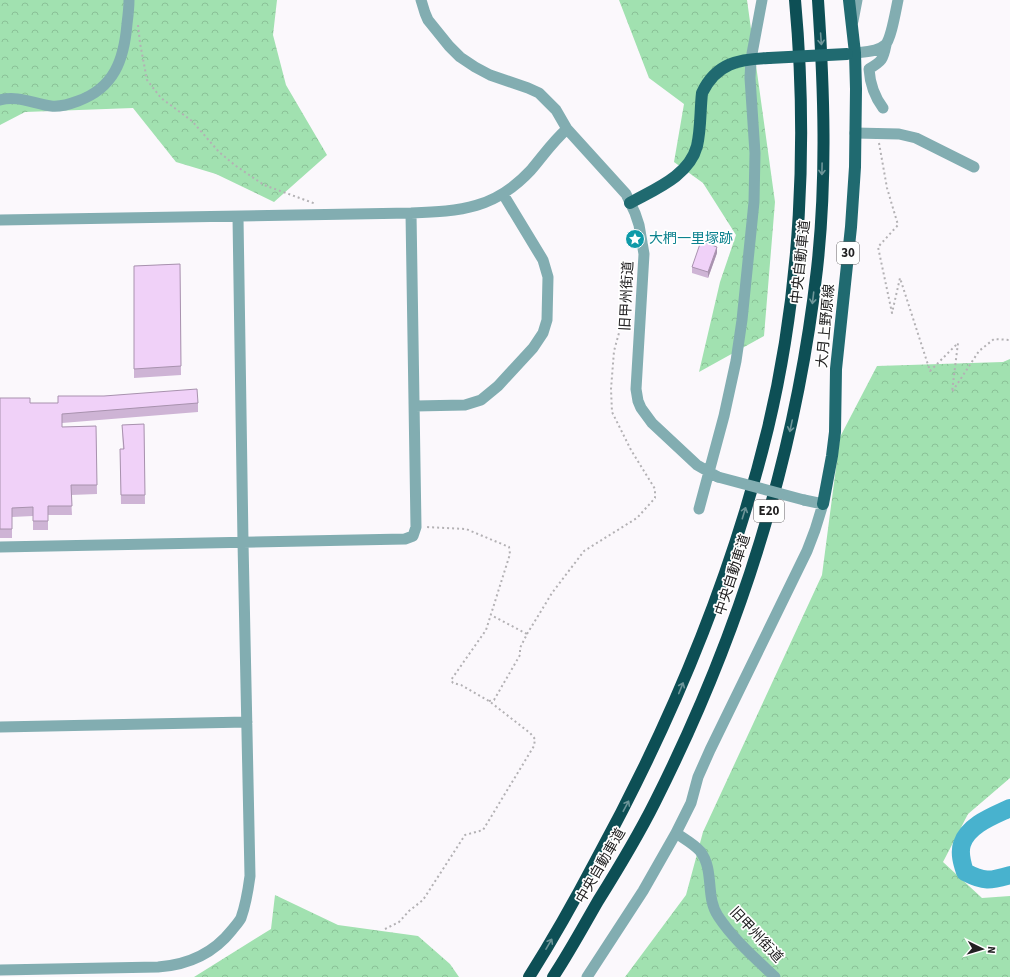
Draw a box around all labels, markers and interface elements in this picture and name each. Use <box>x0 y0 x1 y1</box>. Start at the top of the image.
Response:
one-way arrow <box>817 32 824 45</box>
one-way arrow <box>819 162 826 175</box>
street label: 中央自動車道 <box>787 219 815 305</box>
place icon: 大椚一里塚跡 <box>624 228 646 250</box>
place label: 大椚一里塚跡 <box>649 229 733 249</box>
road number: 30 <box>837 242 859 264</box>
street label: 旧甲州街道 <box>615 261 639 331</box>
street label: 大月上野原線 <box>812 283 840 369</box>
one-way arrow <box>809 291 817 304</box>
one-way arrow <box>787 420 795 433</box>
road number: E20 <box>754 500 784 522</box>
one-way arrow <box>741 507 748 520</box>
street label: 中央自動車道 <box>711 532 755 618</box>
one-way arrow <box>678 683 685 695</box>
one-way arrow <box>622 800 630 812</box>
street label: 中央自動車道 <box>571 825 631 907</box>
street label: 旧甲州街道 <box>725 903 787 967</box>
north arrow <box>962 929 1002 969</box>
one-way arrow <box>546 938 554 950</box>
text: N <box>984 946 999 954</box>

